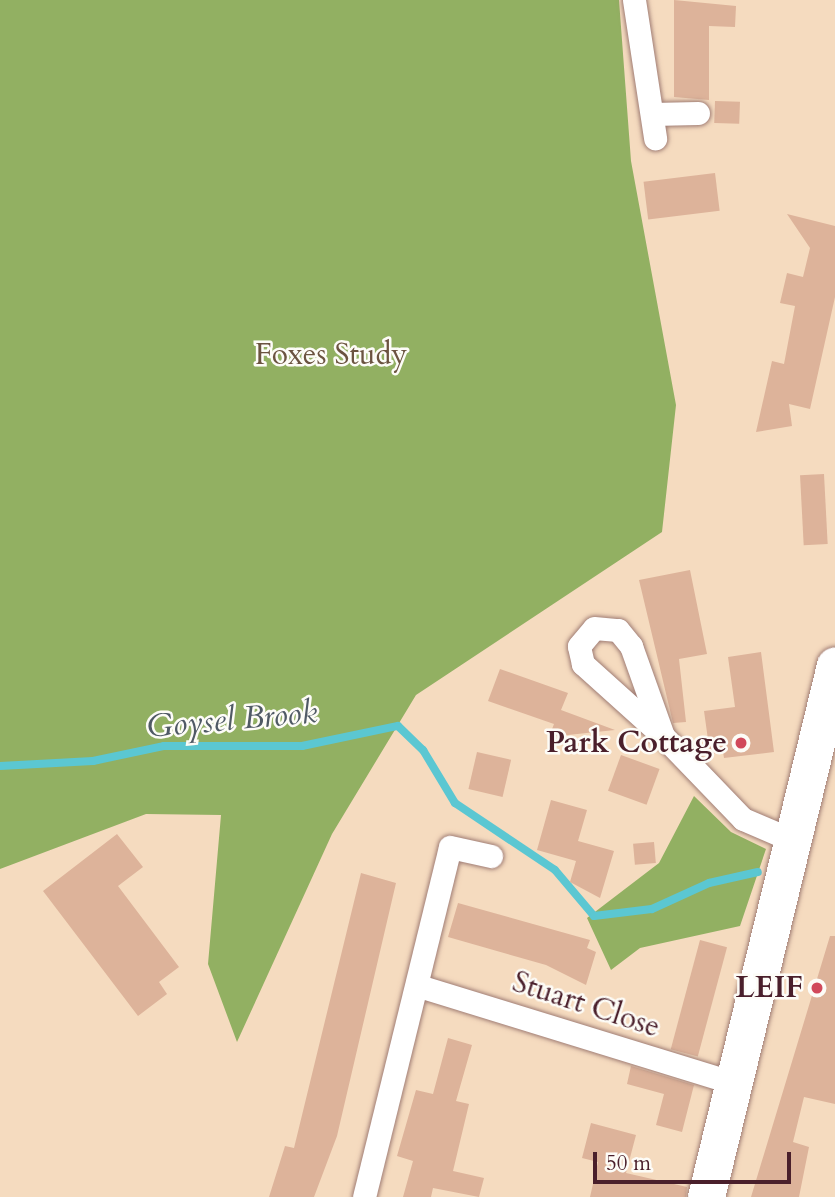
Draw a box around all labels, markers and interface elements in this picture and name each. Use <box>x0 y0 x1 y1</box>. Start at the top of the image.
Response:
park label: Foxes Study <box>255 337 407 373</box>
water label: Goysel Brook <box>145 693 319 747</box>
place label: Park Cottage <box>546 725 727 761</box>
marker: Park Cottage <box>733 735 749 751</box>
street label: Stuart Close <box>508 964 664 1046</box>
place label: LEIF <box>735 970 803 1006</box>
marker: LEIF <box>809 980 825 996</box>
scale bar <box>597 1138 795 1182</box>
text: 50 m <box>606 1149 651 1178</box>

